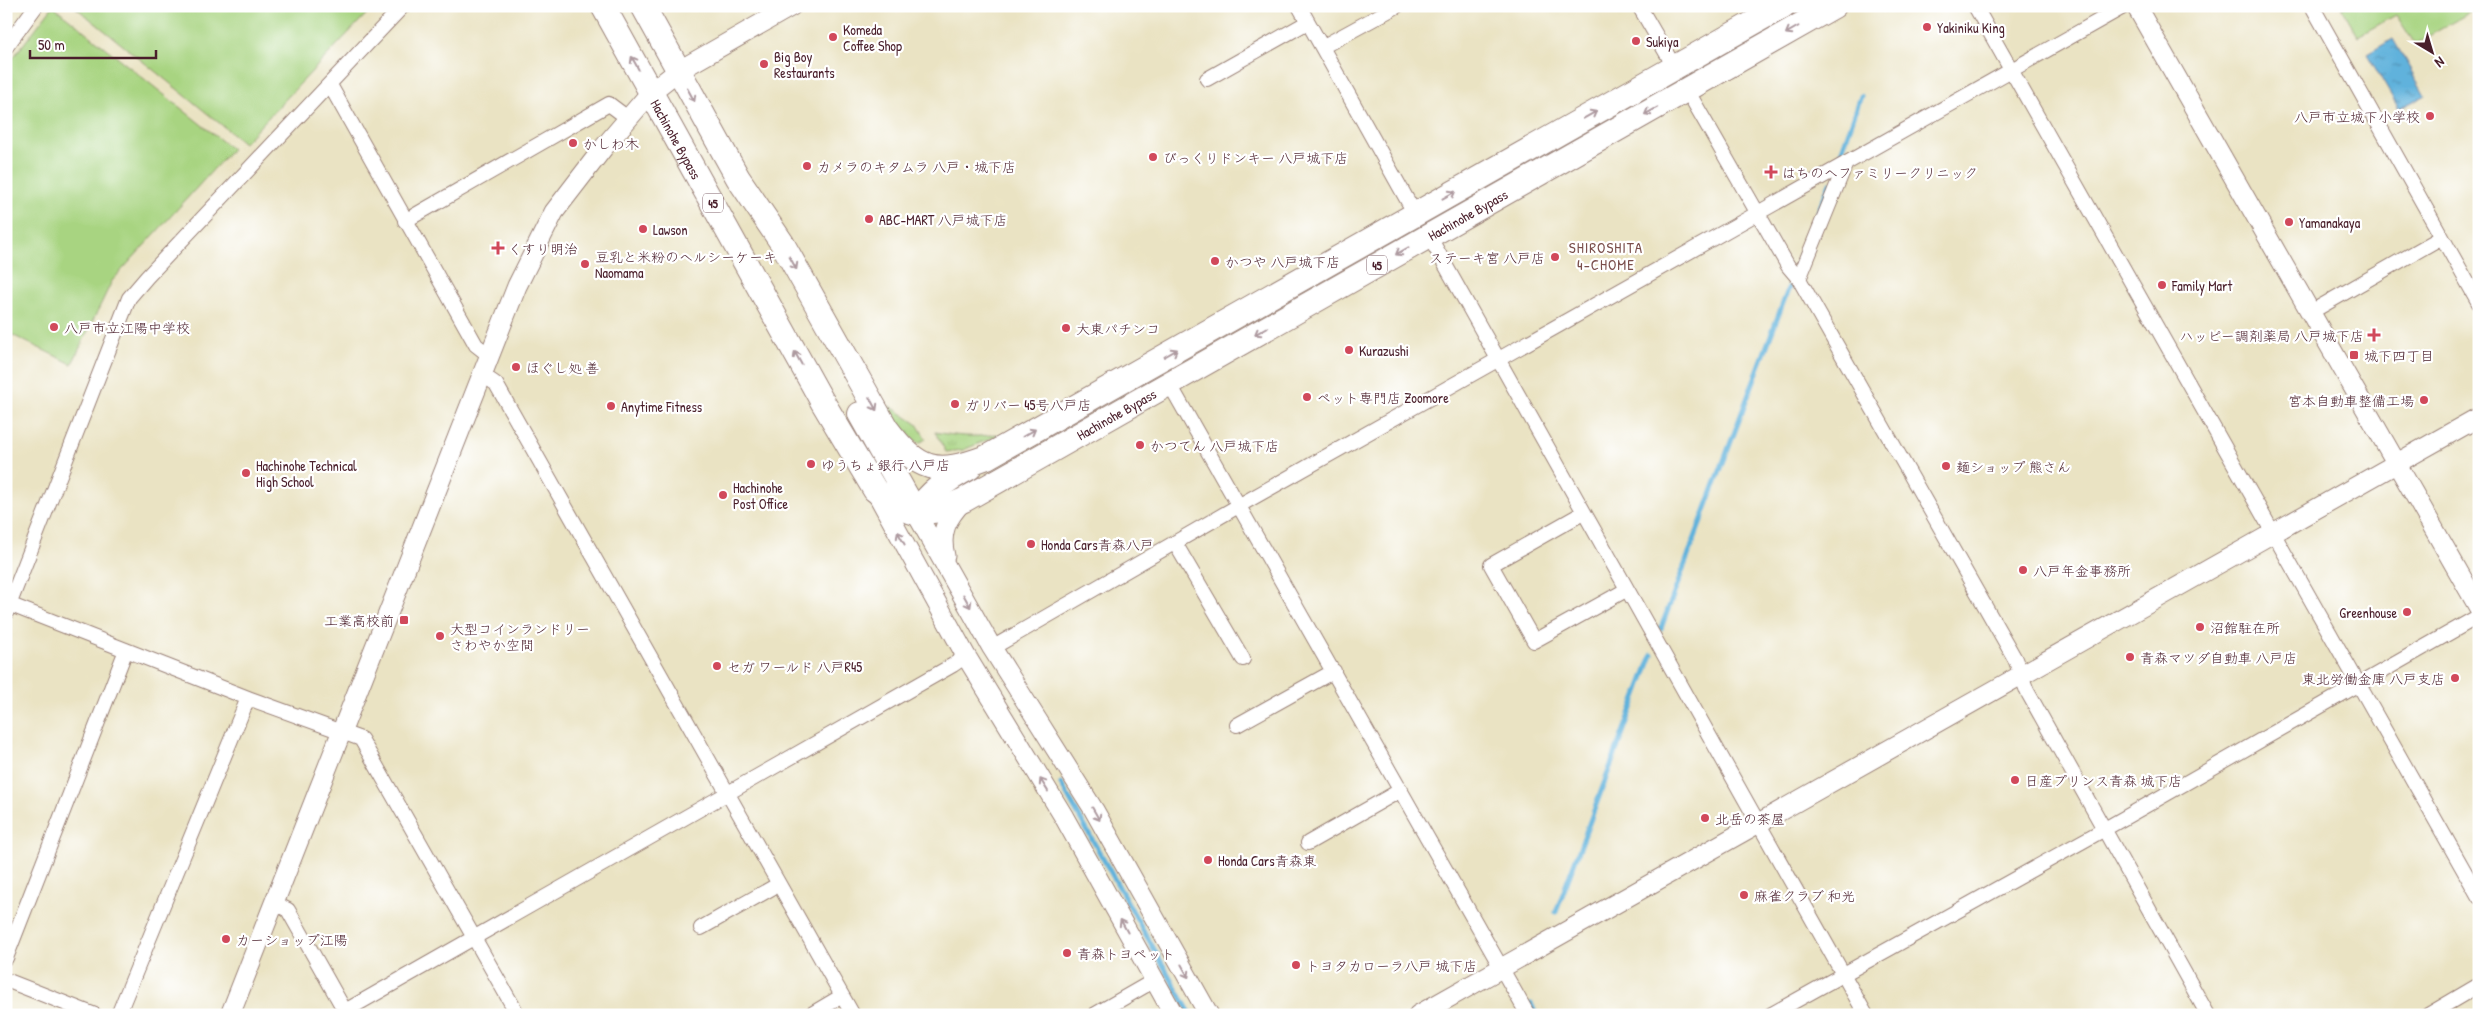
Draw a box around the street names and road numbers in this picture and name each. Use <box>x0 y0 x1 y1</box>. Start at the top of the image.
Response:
street label: Hachinohe Bypass <box>647 96 706 182</box>
street label: Hachinohe Bypass <box>1424 184 1511 244</box>
road number: 45 <box>703 194 723 212</box>
road number: 45 <box>1367 256 1387 274</box>
street label: Hachinohe Bypass <box>1073 384 1159 444</box>

